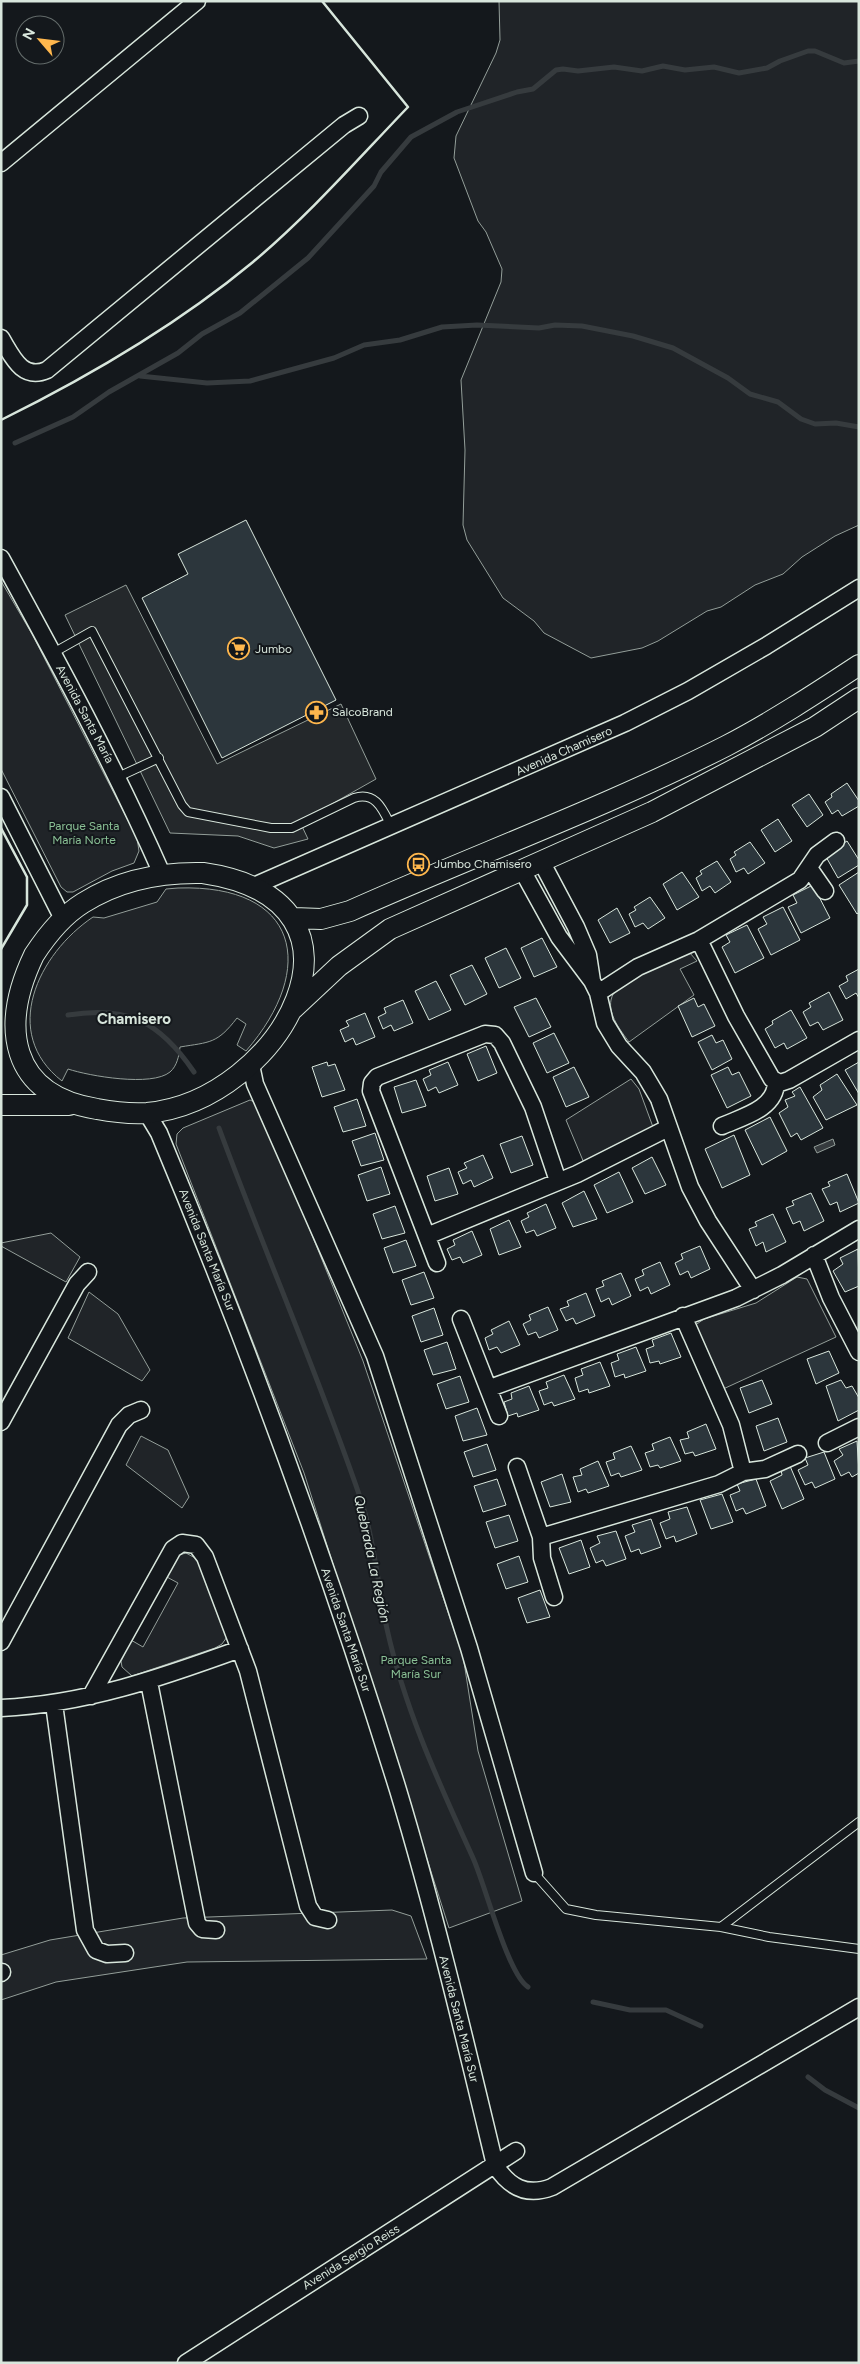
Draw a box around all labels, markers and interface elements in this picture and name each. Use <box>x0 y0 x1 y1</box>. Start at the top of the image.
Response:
north arrow <box>15 15 65 65</box>
text: N <box>19 25 39 43</box>
supermarket icon: Jumbo <box>227 637 251 661</box>
place label: Jumbo <box>255 642 292 656</box>
street label: Avenida Santa María <box>53 662 117 766</box>
pharmacy icon: SalcoBrand <box>304 700 328 724</box>
place label: SalcoBrand <box>332 705 393 719</box>
street label: Avenida Chamisero <box>514 723 614 779</box>
park label: Parque Santa María Norte <box>49 819 119 847</box>
bus stop icon: Jumbo Chamisero <box>406 852 430 876</box>
place label: Jumbo Chamisero <box>434 857 532 871</box>
district label: Chamisero <box>97 1010 171 1028</box>
street label: Avenida Santa María Sur <box>176 1187 238 1313</box>
water label: Quebrada La Región <box>350 1494 394 1625</box>
street label: Avenida Santa María Sur <box>318 1566 374 1694</box>
park label: Parque Santa María Sur <box>381 1653 451 1681</box>
street label: Avenida Santa María Sur <box>436 1954 482 2084</box>
street label: Avenida Sergio Reiss <box>300 2221 403 2293</box>

